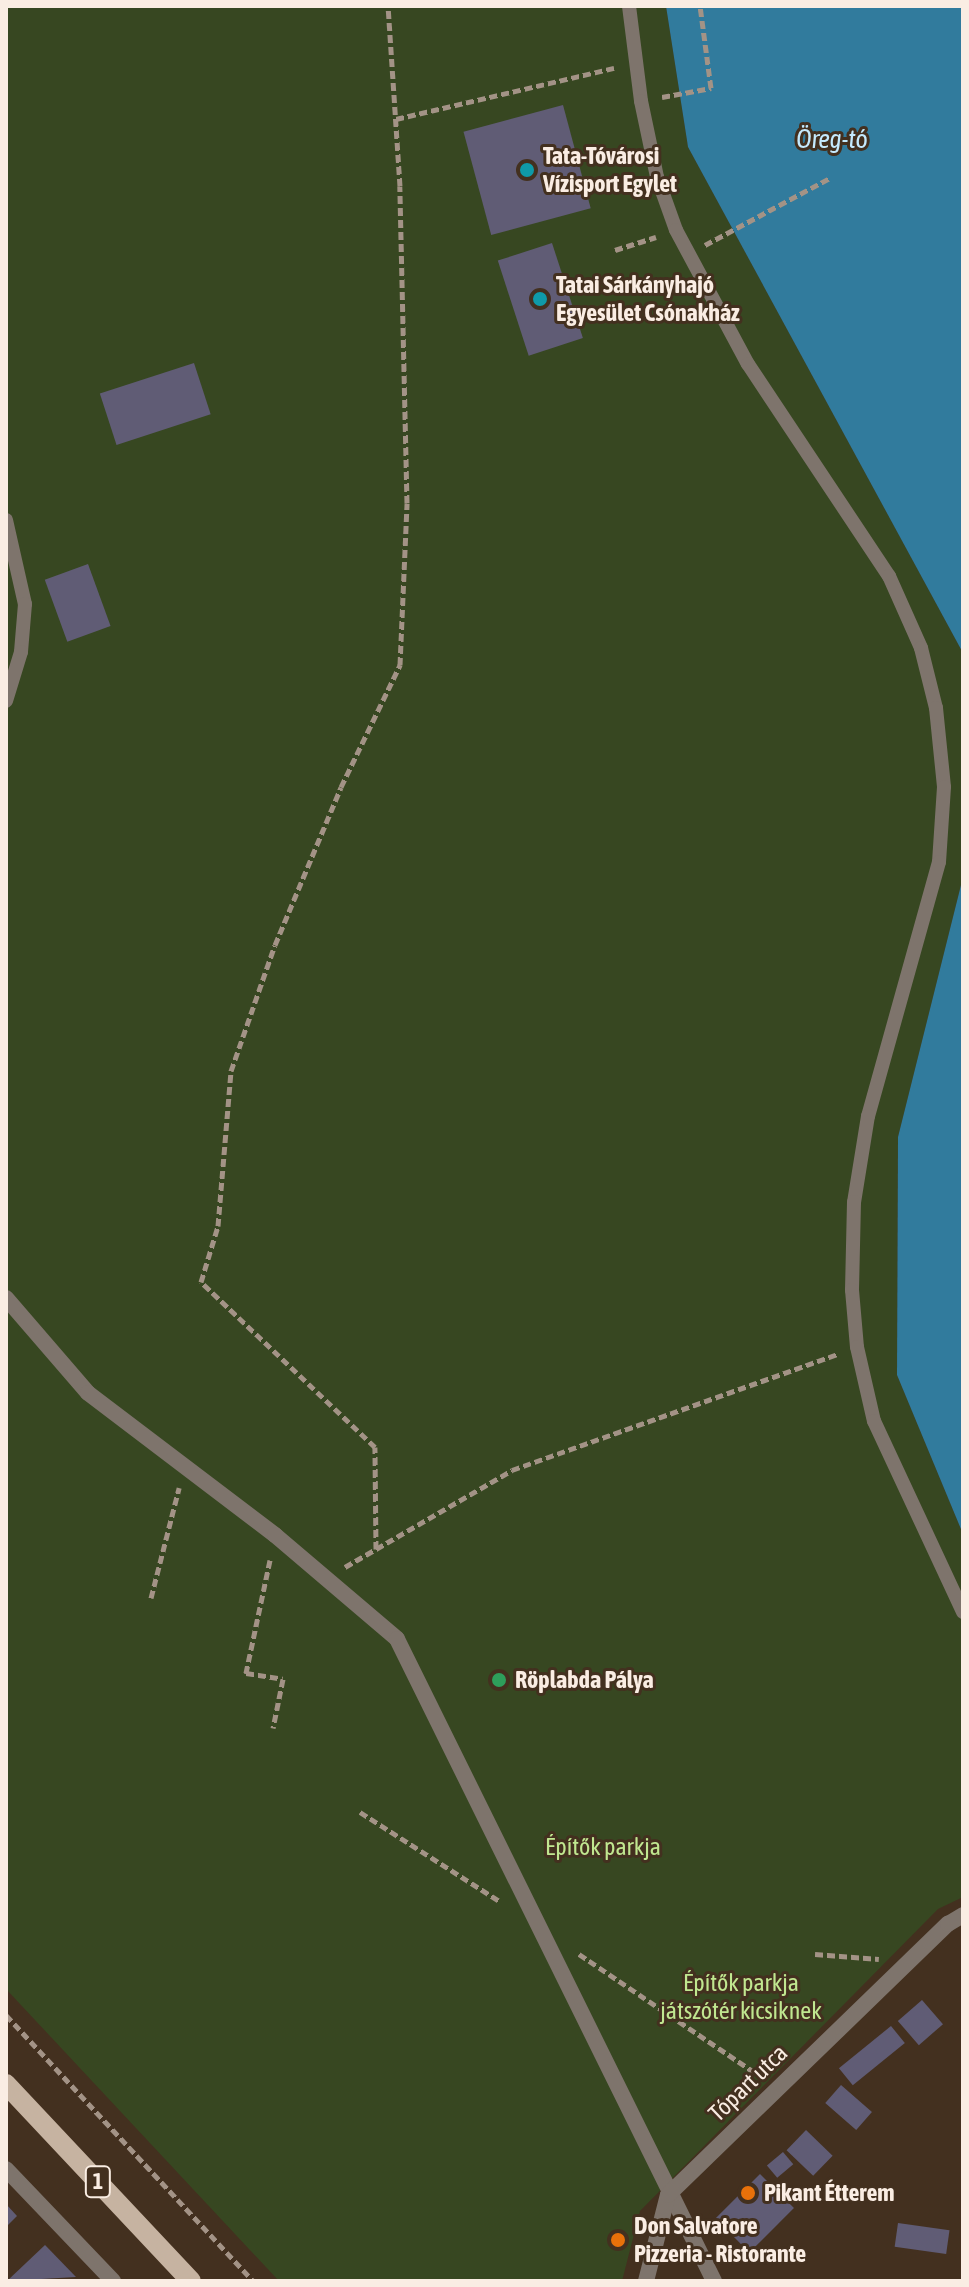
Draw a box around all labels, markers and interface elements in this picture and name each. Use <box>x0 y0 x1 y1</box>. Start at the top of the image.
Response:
water label: Öreg-tó <box>796 124 868 156</box>
place label: Tata-Tóvárosi Vízisport Egylet <box>543 142 677 198</box>
marker: Tata-Tóvárosi Vízisport Egylet <box>518 161 536 179</box>
place label: Tatai Sárkányhajó Egyesület Csónakház <box>556 271 740 327</box>
marker: Tatai Sárkányhajó Egyesület Csónakház <box>531 290 549 308</box>
place label: Röplabda Pálya <box>515 1666 654 1694</box>
marker: Röplabda Pálya <box>490 1671 508 1689</box>
park label: Építők parkja <box>545 1833 661 1861</box>
park label: Építők parkja játszótér kicsiknek <box>660 1969 822 2025</box>
street label: Tópart utca <box>703 2039 793 2127</box>
road number: 1 <box>84 2164 112 2200</box>
place label: Pikant Étterem <box>764 2179 895 2207</box>
marker: Pikant Étterem <box>739 2184 757 2202</box>
place label: Don Salvatore Pizzeria - Ristorante <box>634 2212 806 2268</box>
marker: Don Salvatore Pizzeria - Ristorante <box>609 2231 627 2249</box>

